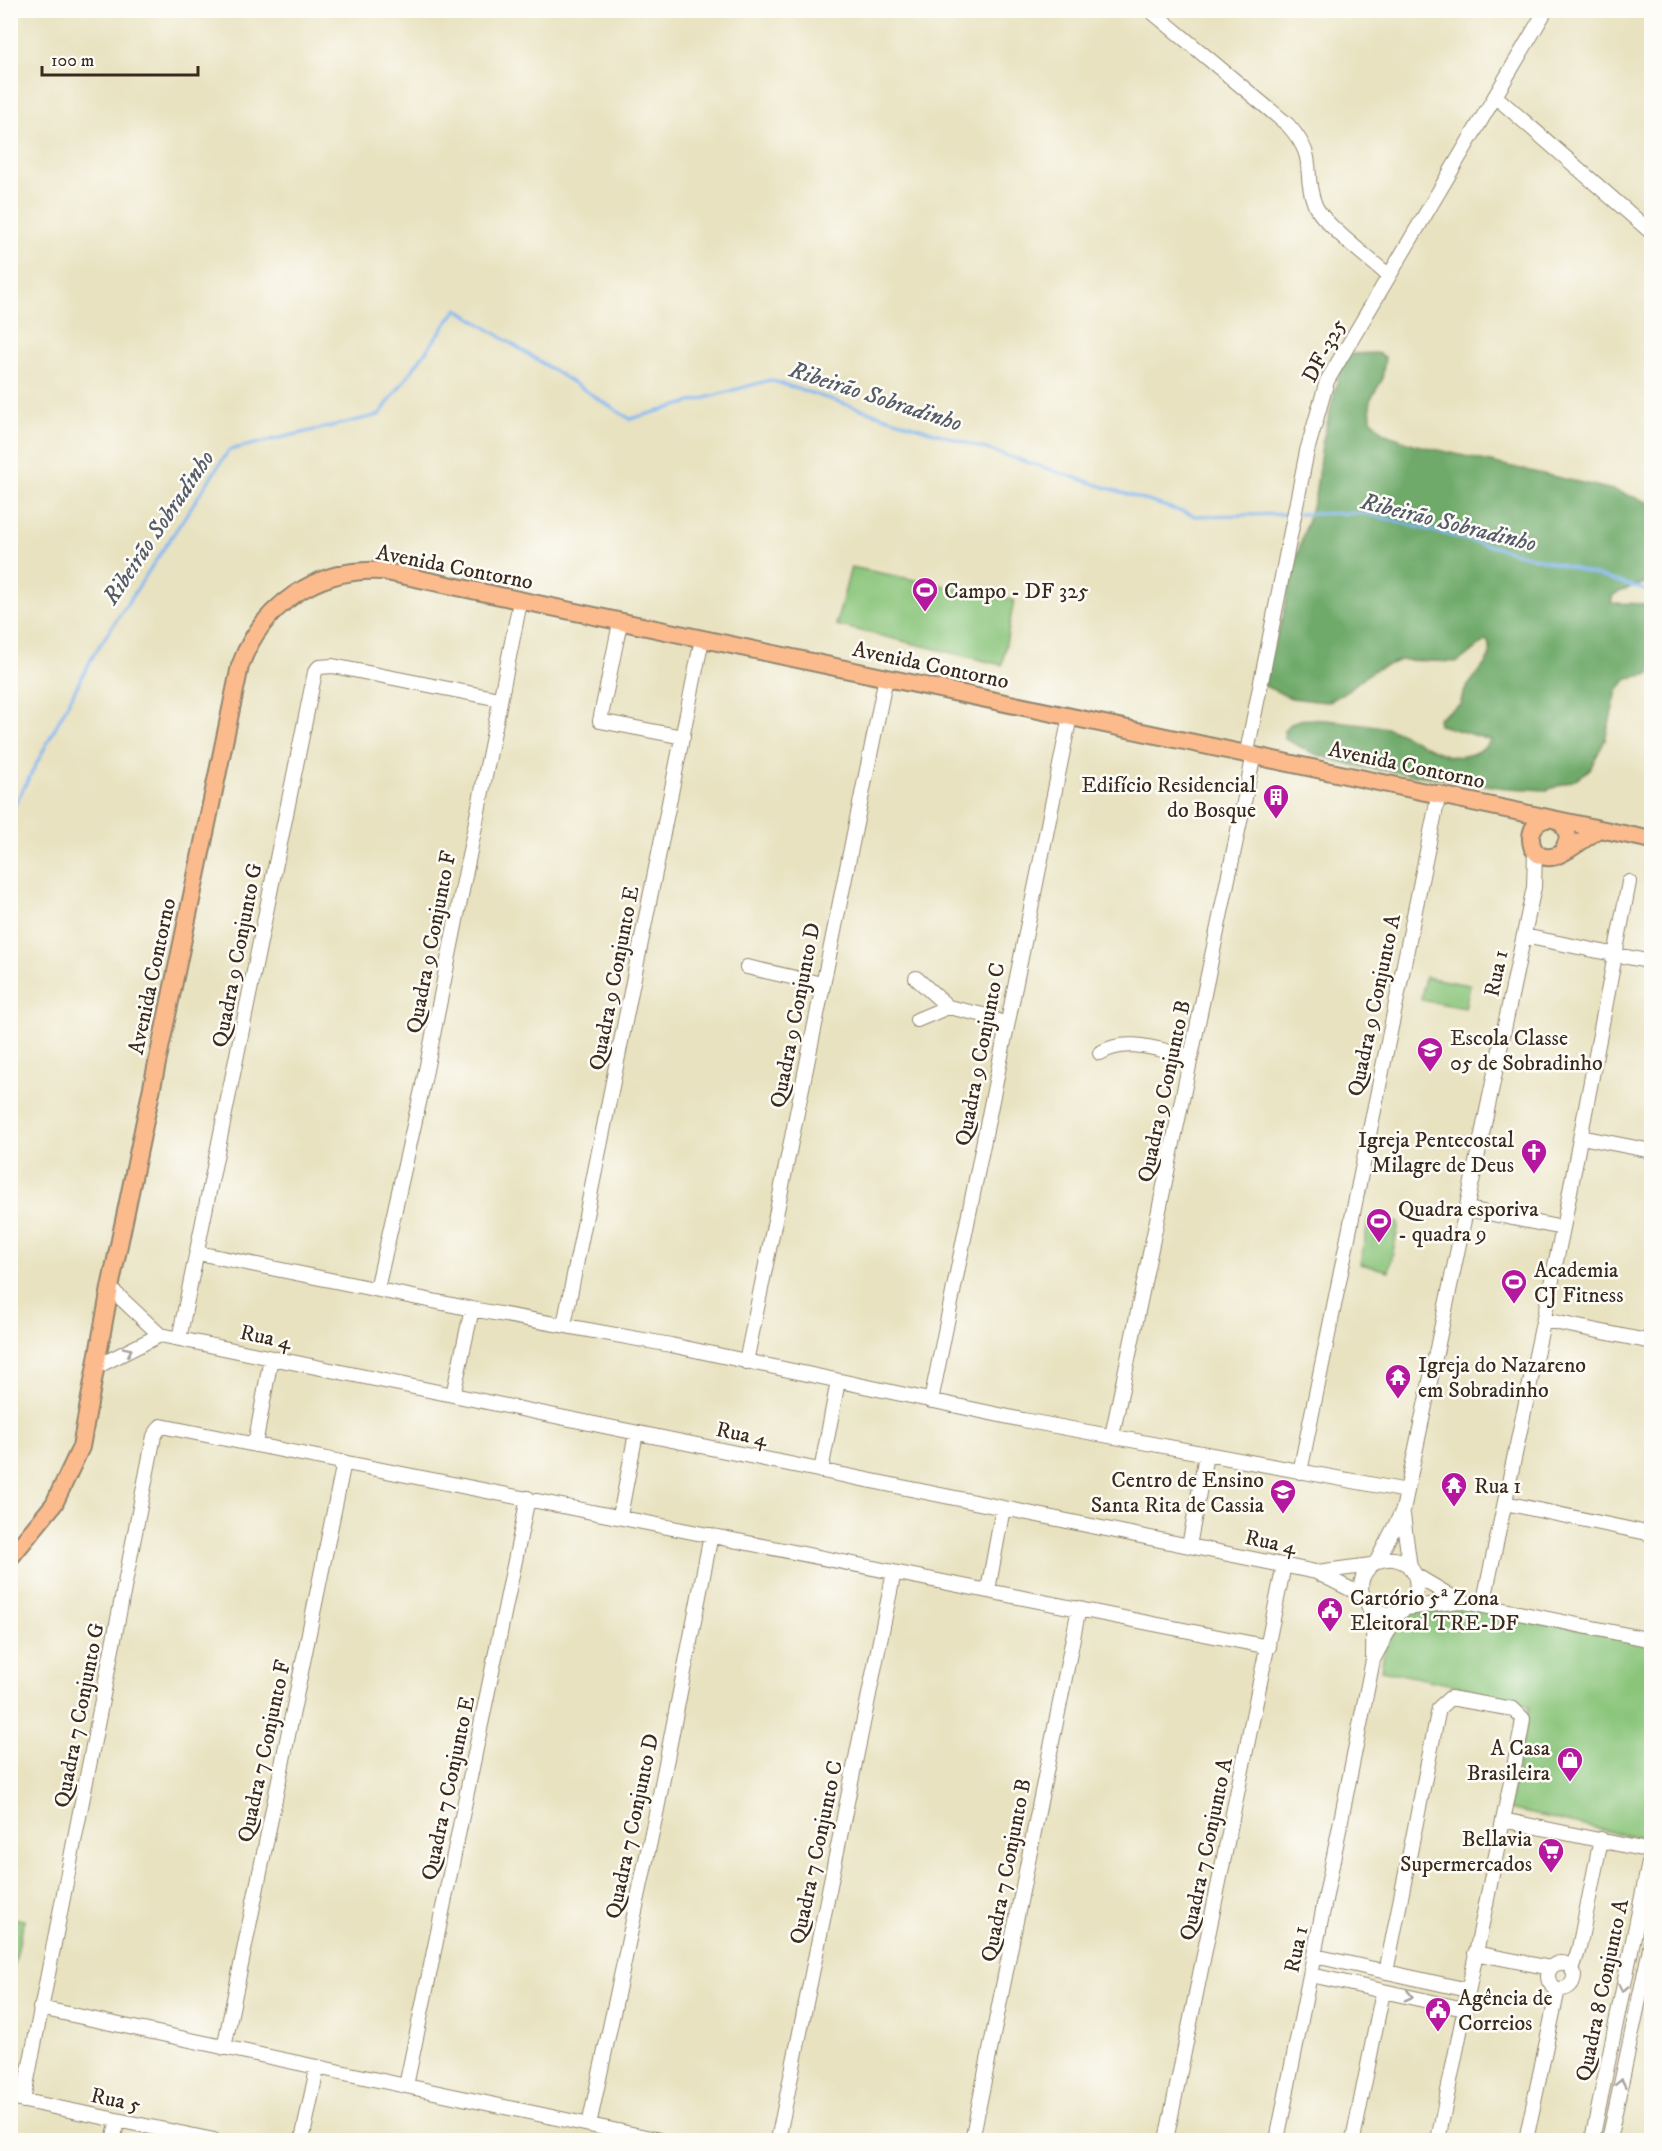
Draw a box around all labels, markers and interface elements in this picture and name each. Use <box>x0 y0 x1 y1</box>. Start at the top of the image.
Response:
scale bar <box>42 39 198 77</box>
text: 100 m <box>51 50 94 72</box>
street label: DF-325 <box>1296 314 1352 387</box>
water label: Ribeirão Sobradinho <box>785 355 966 439</box>
water label: Ribeirão Sobradinho <box>96 445 222 611</box>
water label: Ribeirão Sobradinho <box>1357 486 1540 559</box>
street label: Avenida Contorno <box>374 539 535 596</box>
sports icon: Campo - DF 325 <box>910 575 940 613</box>
place label: Campo - DF 325 <box>944 578 1089 605</box>
street label: Avenida Contorno <box>850 636 1011 695</box>
street label: Avenida Contorno <box>1326 736 1487 795</box>
place label: Edifício Residencial do Bosque <box>1081 772 1256 824</box>
building icon: Edifício Residencial do Bosque <box>1261 782 1291 820</box>
street label: Quadra 9 Conjunto F <box>401 848 462 1036</box>
street label: Quadra 9 Conjunto G <box>206 861 269 1050</box>
street label: Quadra 9 Conjunto E <box>583 884 646 1073</box>
street label: Avenida Contorno <box>123 896 182 1057</box>
street label: Quadra 9 Conjunto A <box>1342 911 1407 1099</box>
street label: Quadra 9 Conjunto D <box>764 920 827 1110</box>
street label: Rua 1 <box>1478 947 1515 999</box>
street label: Quadra 9 Conjunto C <box>949 960 1012 1148</box>
street label: Quadra 9 Conjunto B <box>1132 998 1197 1185</box>
place label: Escola Classe 05 de Sobradinho <box>1450 1025 1603 1077</box>
school or university icon: Escola Classe 05 de Sobradinho <box>1415 1035 1445 1073</box>
place label: Igreja Pentecostal Milagre de Deus <box>1358 1127 1514 1179</box>
church icon: Igreja Pentecostal Milagre de Deus <box>1519 1137 1549 1175</box>
place label: Quadra esporiva - quadra 9 <box>1398 1196 1539 1248</box>
sports icon: Quadra esporiva - quadra 9 <box>1364 1206 1394 1244</box>
place label: Academia CJ Fitness <box>1534 1257 1624 1309</box>
sports icon: Academia CJ Fitness <box>1499 1267 1529 1305</box>
street label: Rua 4 <box>237 1319 295 1356</box>
one-way arrow <box>122 1347 132 1358</box>
place label: Igreja do Nazareno em Sobradinho <box>1418 1352 1586 1404</box>
temple icon: Igreja do Nazareno em Sobradinho <box>1383 1362 1413 1400</box>
street label: Rua 4 <box>713 1416 771 1453</box>
place label: Centro de Ensino Santa Rita de Cassia <box>1091 1467 1265 1519</box>
temple icon: Rua 1 <box>1439 1470 1469 1508</box>
place label: Rua 1 <box>1474 1473 1521 1500</box>
school or university icon: Centro de Ensino Santa Rita de Cassia <box>1268 1477 1298 1515</box>
street label: Rua 4 <box>1242 1524 1300 1561</box>
place label: Cartório 5ª Zona Eleitoral TRE-DF <box>1350 1585 1519 1637</box>
public building icon: Cartório 5ª Zona Eleitoral TRE-DF <box>1315 1595 1345 1633</box>
street label: Quadra 7 Conjunto G <box>48 1621 111 1810</box>
street label: Quadra 7 Conjunto F <box>232 1657 297 1845</box>
street label: Quadra 7 Conjunto E <box>416 1694 481 1883</box>
street label: Quadra 7 Conjunto D <box>600 1731 665 1921</box>
place label: A Casa Brasileira <box>1467 1735 1551 1787</box>
shop icon: A Casa Brasileira <box>1555 1745 1585 1783</box>
street label: Quadra 7 Conjunto A <box>1174 1754 1239 1943</box>
street label: Quadra 7 Conjunto C <box>784 1758 849 1947</box>
street label: Quadra 7 Conjunto B <box>975 1776 1038 1964</box>
place label: Bellavia Supermercados <box>1400 1826 1533 1878</box>
supermarket icon: Bellavia Supermercados <box>1536 1836 1566 1874</box>
street label: Quadra 8 Conjunto A <box>1570 1896 1635 2084</box>
street label: Rua 1 <box>1278 1923 1315 1975</box>
one-way arrow <box>1617 1982 1630 1992</box>
place label: Agência de Correios <box>1458 1985 1553 2037</box>
one-way arrow <box>1404 1989 1414 2002</box>
public building icon: Agência de Correios <box>1423 1995 1453 2033</box>
one-way arrow <box>1614 2079 1627 2089</box>
street label: Rua 5 <box>88 2082 143 2119</box>

